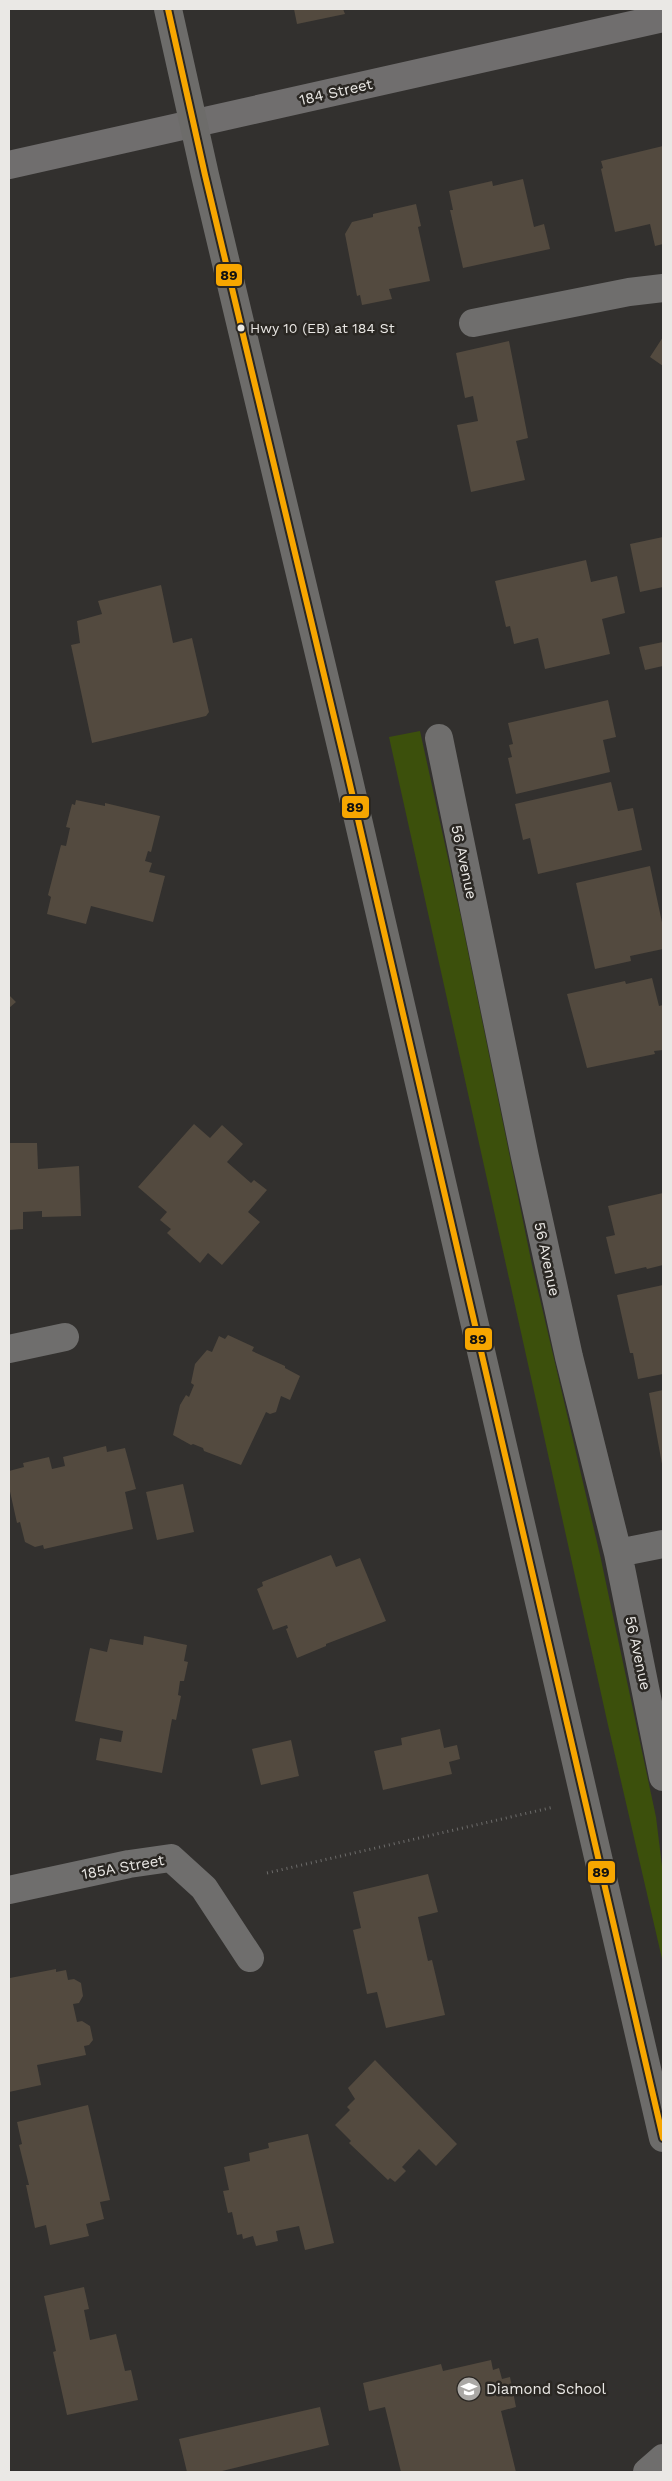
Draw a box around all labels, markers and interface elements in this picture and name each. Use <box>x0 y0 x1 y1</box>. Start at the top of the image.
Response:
street label: 184 Street <box>298 75 375 109</box>
line badge: 89 <box>215 263 243 287</box>
text: 89 <box>220 267 238 283</box>
place label: Hwy 10 (EB) at 184 St <box>250 320 395 336</box>
marker: Hwy 10 (EB) at 184 St <box>236 323 246 333</box>
line badge: 89 <box>341 795 370 819</box>
text: 89 <box>346 799 364 815</box>
street label: 56 Avenue <box>447 823 481 901</box>
street label: 56 Avenue <box>530 1220 564 1298</box>
line badge: 89 <box>464 1327 493 1351</box>
text: 89 <box>469 1331 487 1347</box>
street label: 56 Avenue <box>621 1614 655 1692</box>
street label: 185A Street <box>80 1851 166 1883</box>
line badge: 89 <box>587 1860 616 1884</box>
text: 89 <box>592 1864 610 1880</box>
school or university icon: Diamond School <box>456 2376 482 2402</box>
place label: Diamond School <box>486 2380 607 2398</box>

